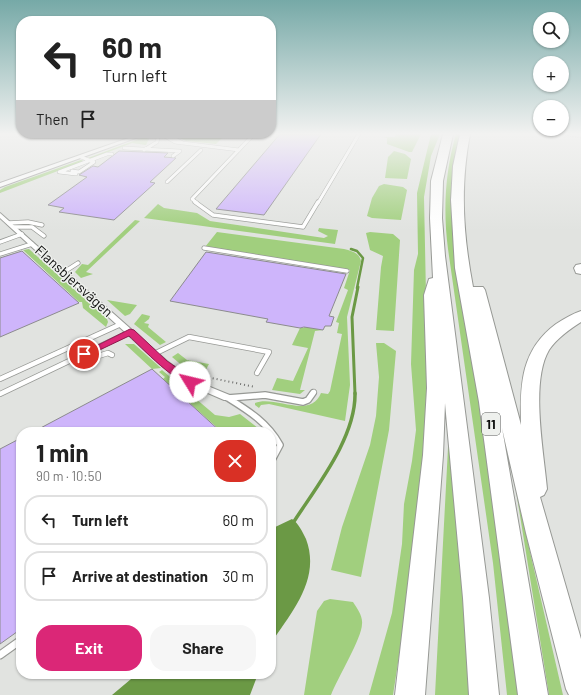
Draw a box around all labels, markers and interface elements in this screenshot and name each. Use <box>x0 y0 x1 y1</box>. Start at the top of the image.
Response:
map controls <box>533 12 569 136</box>
button: search <box>533 12 569 48</box>
text: 60 m <box>102 30 162 64</box>
icon: left <box>36 32 88 84</box>
button: + <box>533 56 569 92</box>
text: Turn left <box>102 64 168 86</box>
button: − <box>533 100 569 136</box>
icon: arrive <box>77 108 99 130</box>
text: Then <box>36 110 69 128</box>
street label: Flansbjersvägen <box>32 241 117 320</box>
pin <box>67 337 101 371</box>
icon: arrive <box>73 343 95 365</box>
position arrow <box>169 361 211 403</box>
road number: 11 <box>482 413 500 435</box>
text: 1 min <box>36 438 89 467</box>
button: close <box>214 440 256 482</box>
text: 90 m · 10:50 <box>36 468 102 484</box>
icon: left <box>38 509 60 531</box>
text: Turn left <box>72 511 128 529</box>
text: 60 m <box>222 511 254 529</box>
icon: arrive <box>38 565 60 587</box>
text: Arrive at destination <box>72 567 208 585</box>
text: 30 m <box>222 567 254 585</box>
button: Exit <box>36 625 142 671</box>
button: Share <box>150 625 256 671</box>

